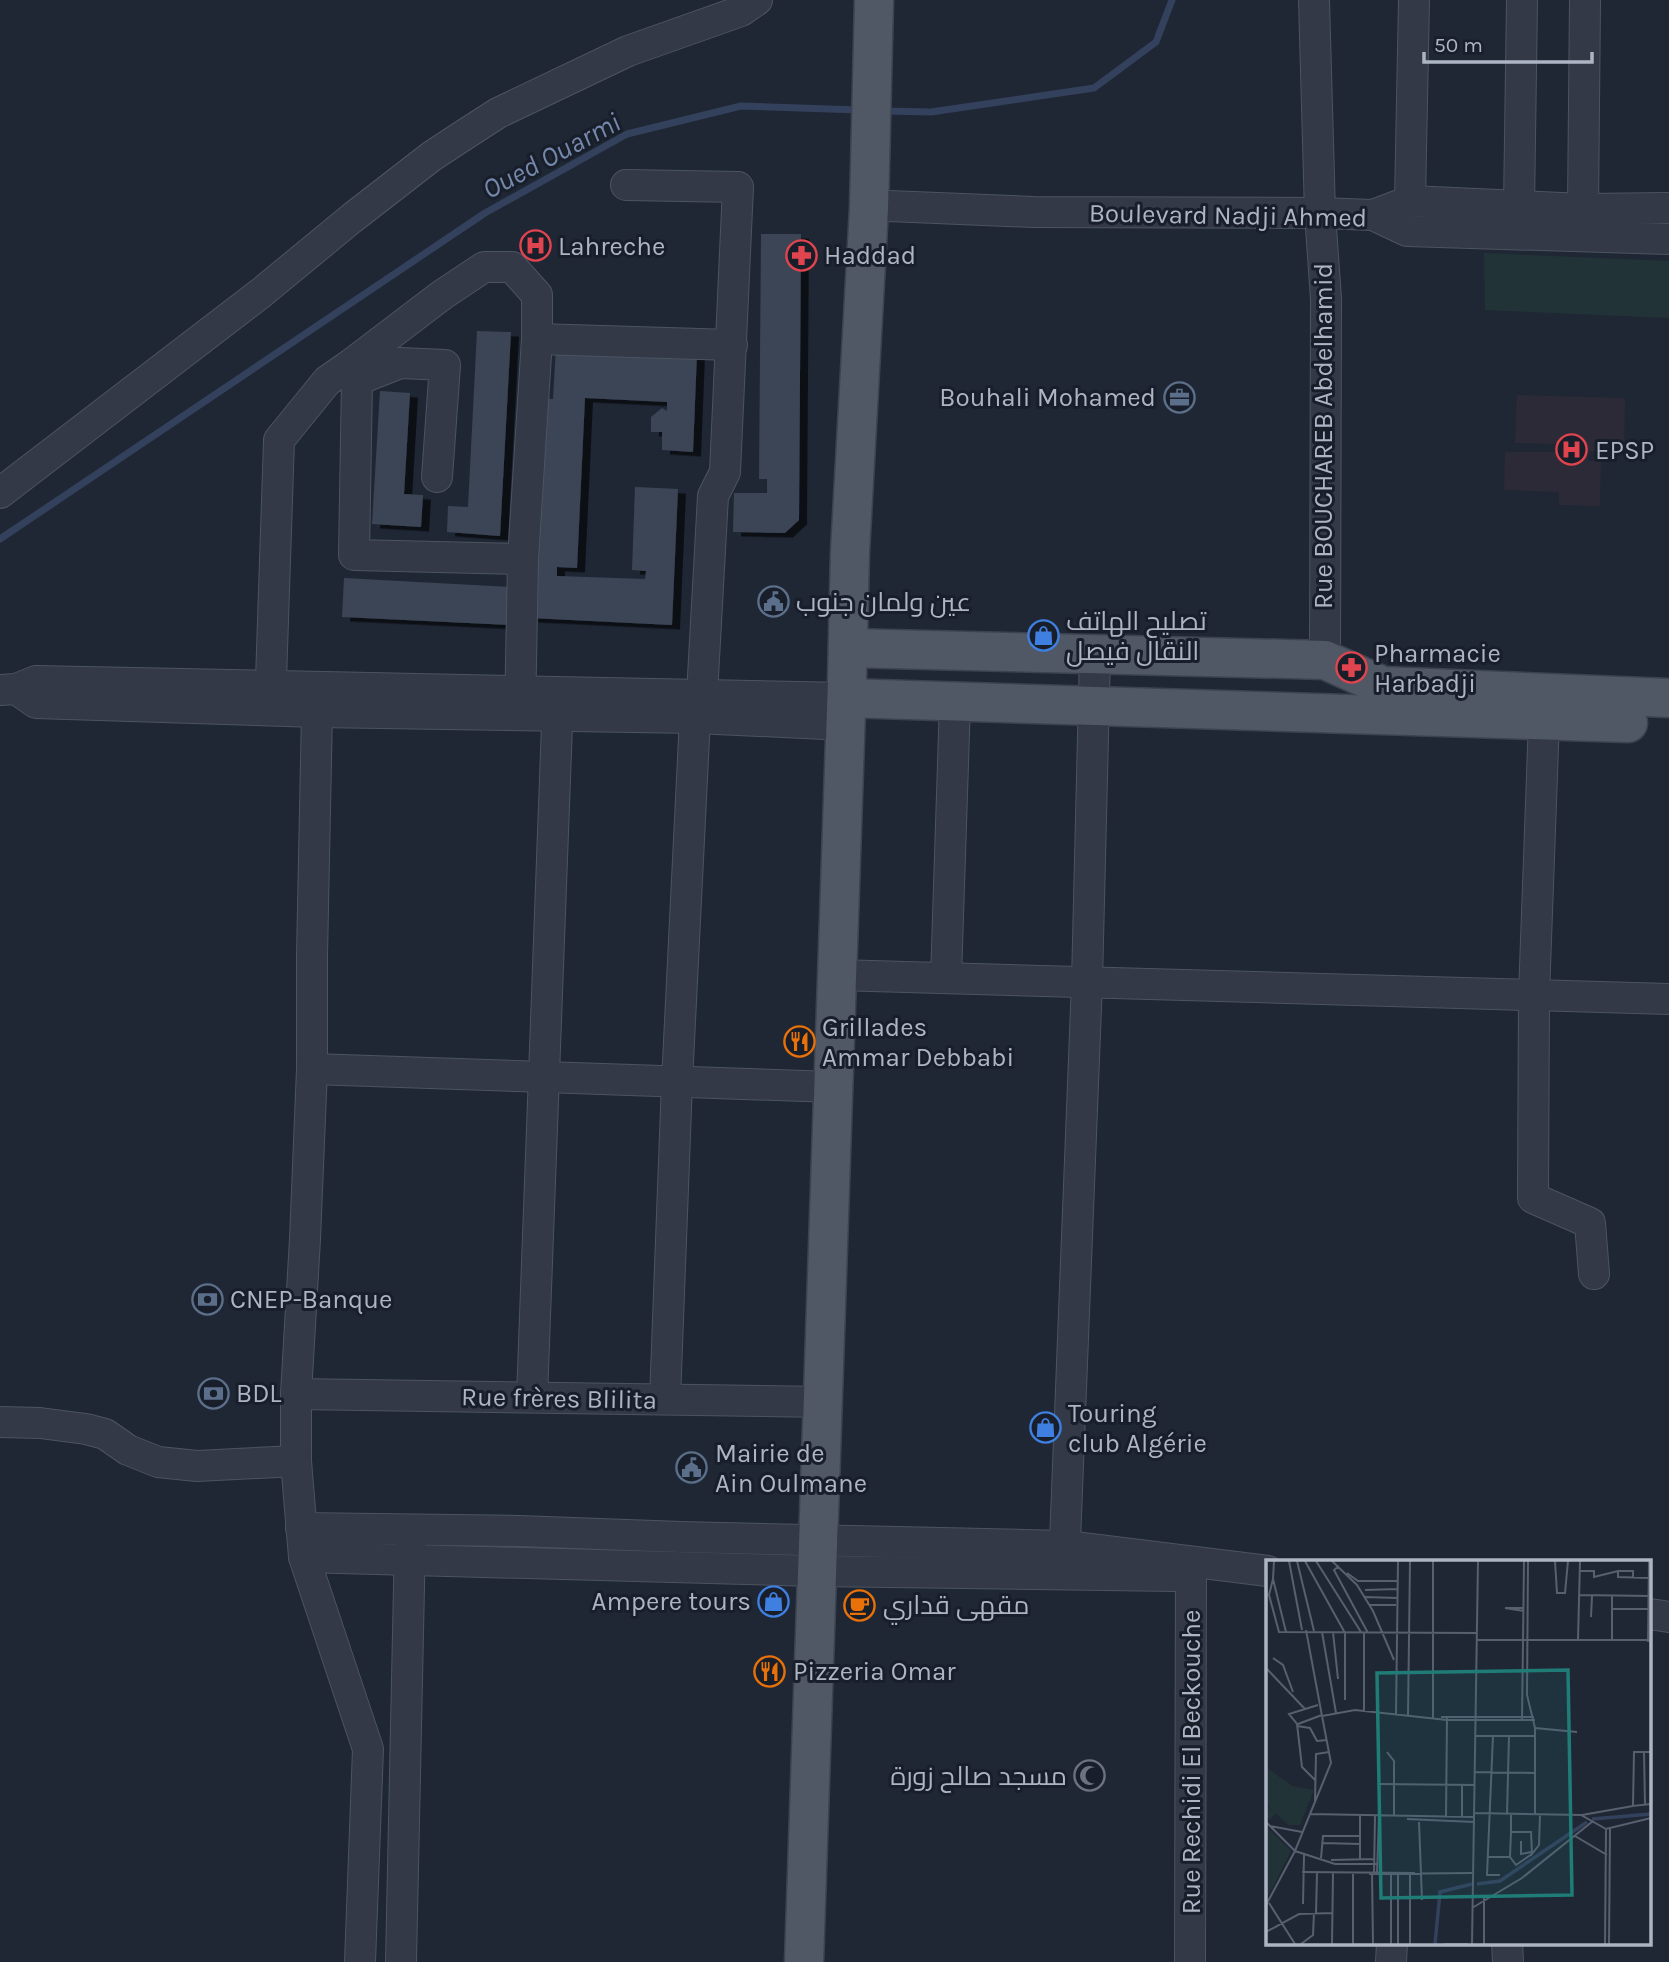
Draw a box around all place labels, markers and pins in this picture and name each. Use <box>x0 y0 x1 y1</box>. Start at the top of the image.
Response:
hospital icon: Lahreche <box>518 229 552 263</box>
place label: Lahreche <box>558 231 665 262</box>
pharmacy icon: Haddad <box>784 238 818 272</box>
place label: Haddad <box>824 240 916 271</box>
office icon: Bouhali Mohamed <box>1162 380 1196 414</box>
place label: Bouhali Mohamed <box>939 382 1156 413</box>
hospital icon: EPSP <box>1555 433 1589 467</box>
place label: EPSP <box>1595 435 1654 466</box>
public building icon: عين ولمان جنوب <box>756 585 790 619</box>
place label: عين ولمان جنوب <box>796 587 971 618</box>
place label: تصليح الهاتف النقال فيصل <box>1066 606 1207 667</box>
shop icon: تصليح الهاتف النقال فيصل <box>1026 619 1060 653</box>
place label: Pharmacie Harbadji <box>1374 638 1501 699</box>
pharmacy icon: Pharmacie Harbadji <box>1334 651 1368 685</box>
place label: Grillades Ammar Debbabi <box>822 1012 1014 1073</box>
restaurant icon: Grillades Ammar Debbabi <box>782 1025 816 1059</box>
bank icon: CNEP-Banque <box>190 1282 224 1316</box>
place label: CNEP-Banque <box>230 1284 392 1315</box>
bank icon: BDL <box>196 1376 230 1410</box>
place label: BDL <box>236 1378 281 1409</box>
place label: Touring club Algérie <box>1068 1398 1207 1459</box>
shop icon: Touring club Algérie <box>1028 1411 1062 1445</box>
place label: Mairie de Ain Oulmane <box>715 1438 867 1499</box>
public building icon: Mairie de Ain Oulmane <box>675 1451 709 1485</box>
shop icon: Ampere tours <box>757 1584 791 1618</box>
place label: Ampere tours <box>591 1586 751 1617</box>
cafe icon: مقهى قداري <box>843 1588 877 1622</box>
place label: مقهى قداري <box>883 1590 1029 1625</box>
restaurant icon: Pizzeria Omar <box>753 1654 787 1688</box>
place label: Pizzeria Omar <box>793 1656 956 1687</box>
mosque icon: مسجد صالح زورة <box>1073 1759 1107 1793</box>
place label: مسجد صالح زورة <box>891 1761 1067 1793</box>

